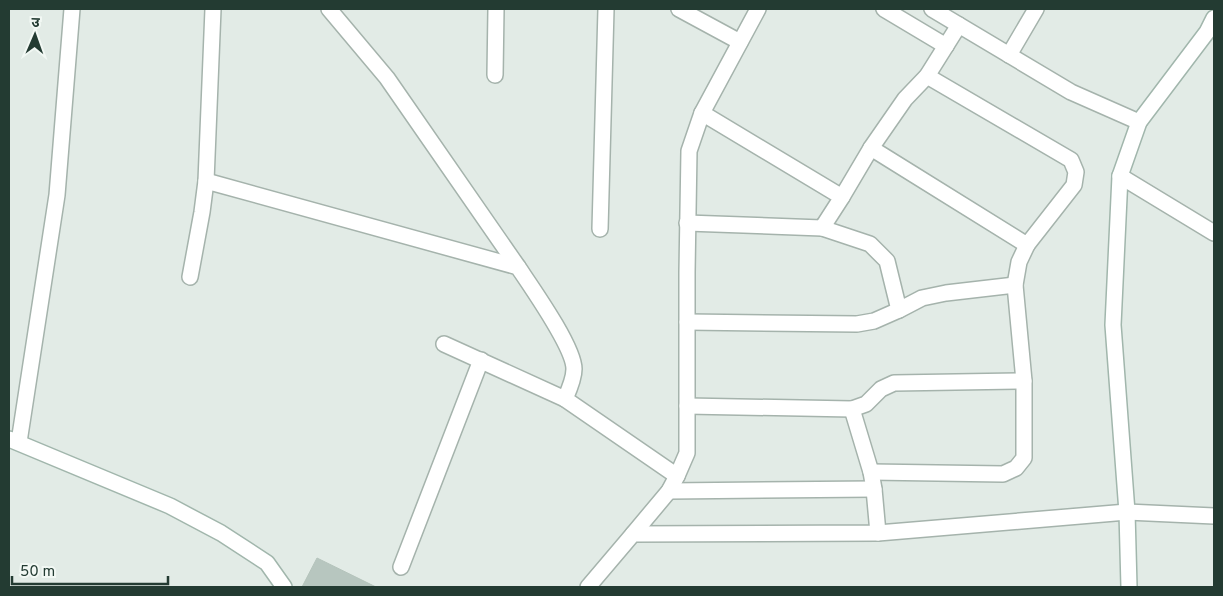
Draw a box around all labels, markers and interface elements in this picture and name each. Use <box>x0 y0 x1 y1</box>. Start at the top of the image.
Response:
north arrow <box>10 10 60 60</box>
text: उ <box>31 15 41 32</box>
scale bar <box>12 554 169 586</box>
text: 50 m <box>20 563 55 582</box>

